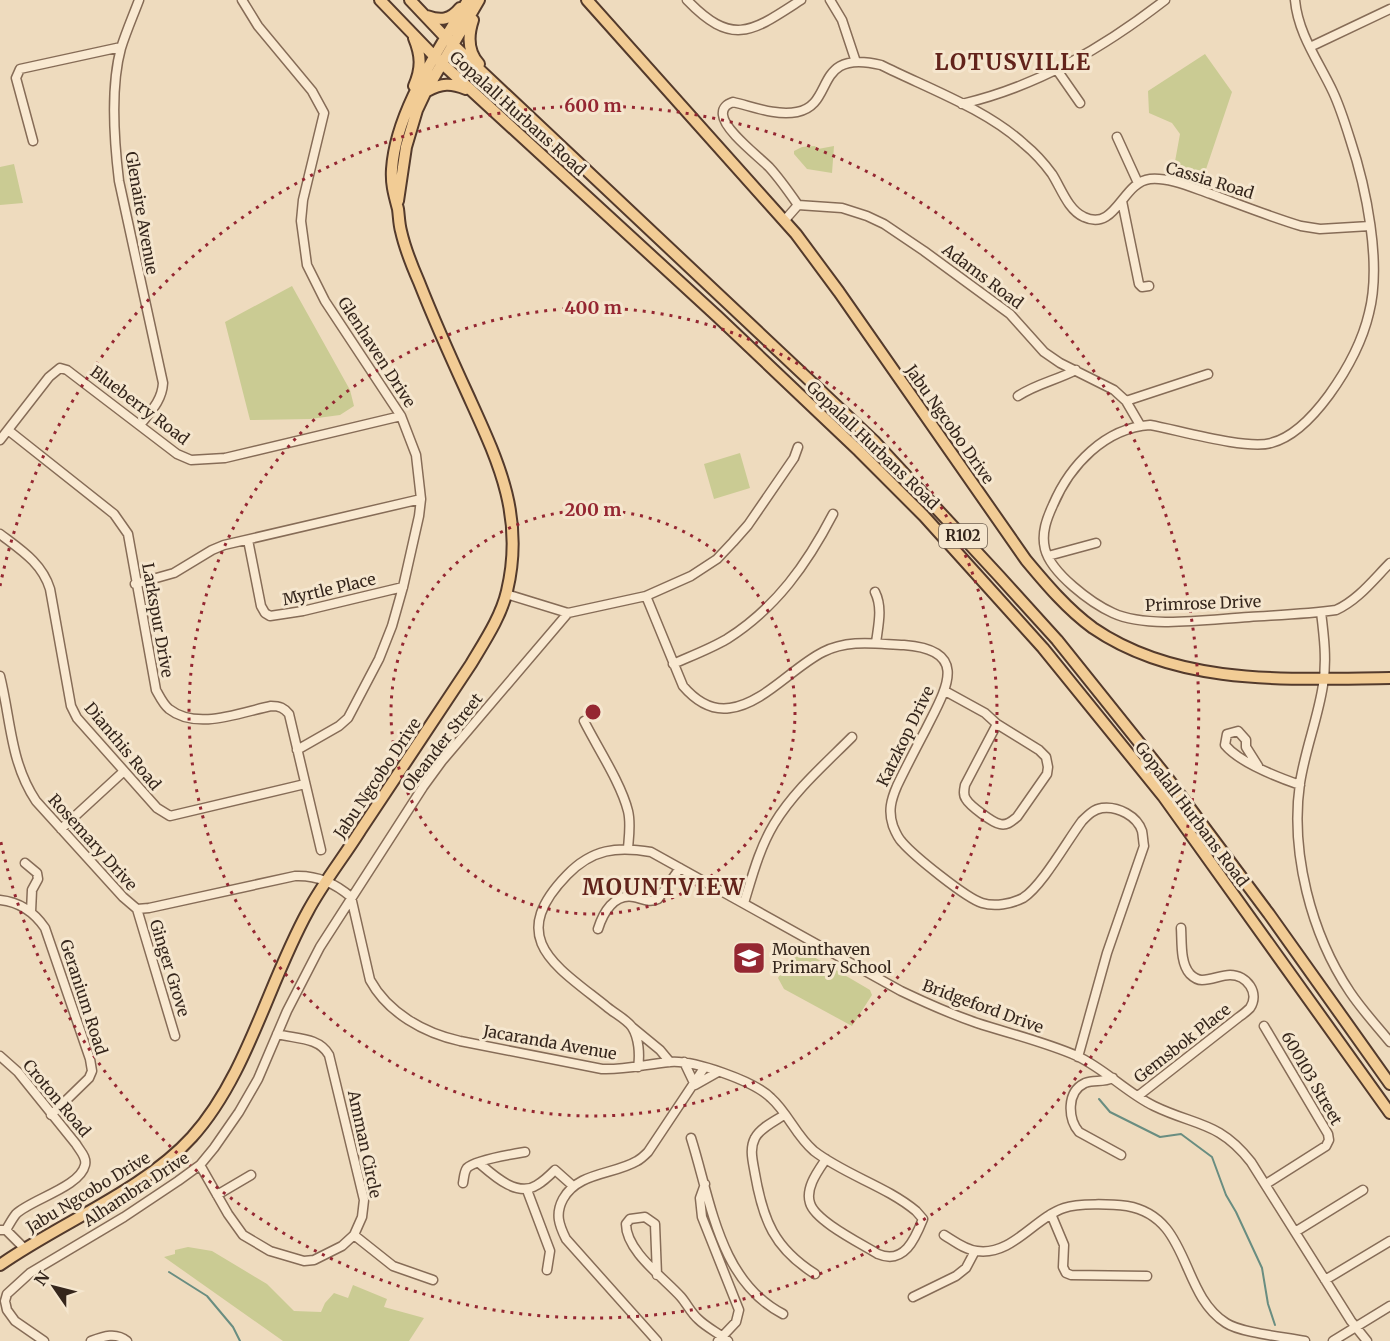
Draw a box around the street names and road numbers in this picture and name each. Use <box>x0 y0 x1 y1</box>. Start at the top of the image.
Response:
street label: Gopalall Hurbans Road <box>446 47 590 180</box>
street label: Glenaire Avenue <box>121 150 163 276</box>
street label: Cassia Road <box>1164 157 1257 203</box>
street label: Adams Road <box>938 239 1028 313</box>
street label: Glenhaven Drive <box>334 293 420 411</box>
street label: Jabu Ngcobo Drive <box>901 360 999 487</box>
street label: Blueberry Road <box>87 361 194 449</box>
street label: Gopalall Hurbans Road <box>803 377 944 514</box>
road number: R102 <box>939 524 987 548</box>
street label: Larkspur Drive <box>138 561 178 679</box>
street label: Myrtle Place <box>280 569 378 609</box>
street label: Primrose Drive <box>1145 591 1261 615</box>
street label: Katzkop Drive <box>872 683 938 789</box>
street label: Oleander Street <box>398 688 487 795</box>
street label: Dianthis Road <box>80 698 166 794</box>
street label: Jabu Ngcobo Drive <box>329 714 425 843</box>
street label: Gopalall Hurbans Road <box>1131 738 1253 891</box>
street label: Rosemary Drive <box>44 790 142 894</box>
street label: Ginger Grove <box>146 917 194 1019</box>
street label: Geranium Road <box>56 937 112 1057</box>
street label: Bridgeford Drive <box>920 975 1046 1037</box>
street label: Gemsbok Place <box>1130 999 1234 1087</box>
street label: Jacaranda Avenue <box>481 1020 618 1064</box>
street label: 600103 Street <box>1277 1028 1347 1129</box>
street label: Croton Road <box>19 1055 95 1141</box>
street label: Amman Circle <box>344 1087 386 1200</box>
street label: Jabu Ngcobo Drive <box>22 1147 154 1237</box>
street label: Alhambra Drive <box>79 1147 193 1231</box>

